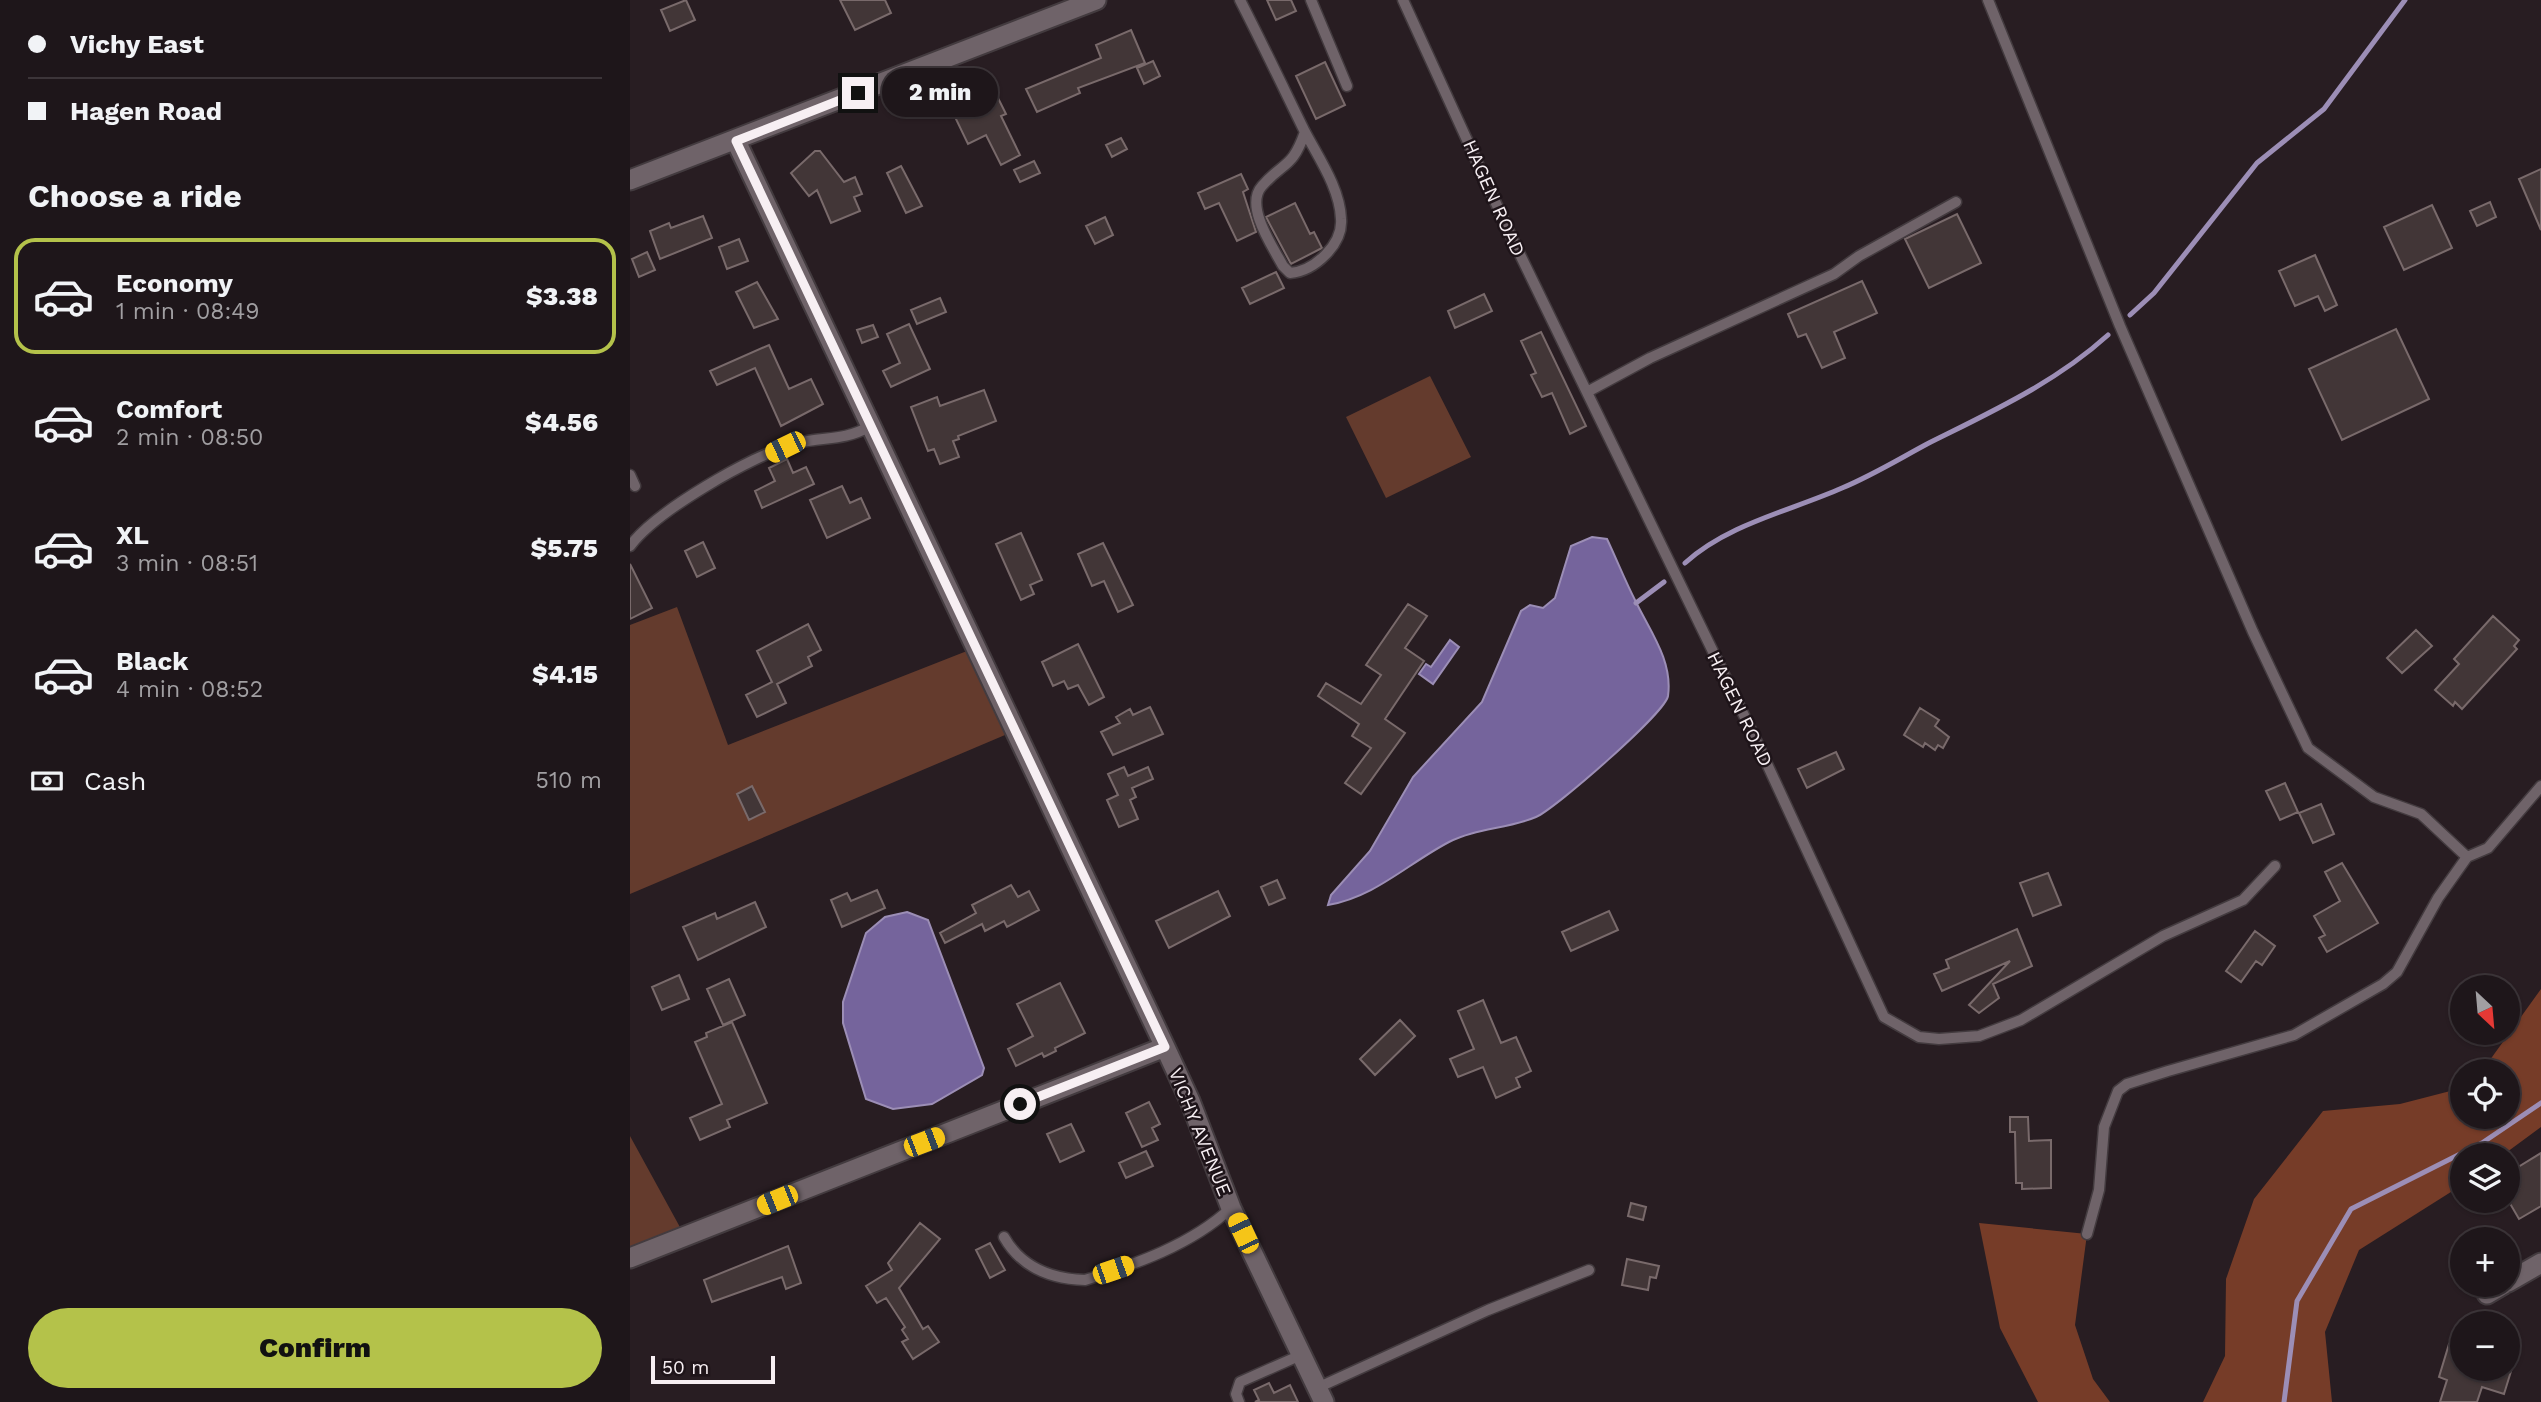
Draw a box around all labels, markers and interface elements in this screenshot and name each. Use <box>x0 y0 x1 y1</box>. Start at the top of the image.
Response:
text: Vichy East <box>70 29 204 59</box>
callout: 2 min <box>882 68 998 118</box>
route end <box>842 77 874 109</box>
text: 2 min <box>909 79 971 106</box>
text: Hagen Road <box>70 96 222 126</box>
street label: HAGEN ROAD <box>1458 136 1530 260</box>
text: Choose a ride <box>28 177 242 215</box>
icon: car <box>32 265 95 328</box>
text: Economy <box>116 268 233 298</box>
text: $3.38 <box>526 281 598 311</box>
text: 1 min · 08:49 <box>116 298 260 325</box>
icon: car <box>32 391 95 454</box>
text: Comfort <box>116 394 222 424</box>
text: $4.56 <box>525 407 598 437</box>
text: 2 min · 08:50 <box>116 424 263 451</box>
car <box>762 428 809 466</box>
icon: car <box>32 517 95 580</box>
text: XL <box>116 520 149 550</box>
text: $5.75 <box>530 533 598 563</box>
text: 3 min · 08:51 <box>116 550 258 577</box>
icon: car <box>32 643 95 706</box>
text: Black <box>116 646 188 676</box>
street label: HAGEN ROAD <box>1702 648 1778 770</box>
text: $4.15 <box>532 659 598 689</box>
text: 4 min · 08:52 <box>116 676 263 703</box>
icon: cash <box>28 762 66 800</box>
text: Cash <box>84 766 146 796</box>
text: 510 m <box>536 767 602 794</box>
north arrow <box>2450 975 2520 1045</box>
map controls <box>2450 975 2520 1381</box>
button: locate <box>2450 1059 2520 1129</box>
street label: VICHY AVENUE <box>1164 1065 1236 1199</box>
route start <box>1004 1088 1036 1120</box>
car <box>901 1125 948 1159</box>
button: layers <box>2450 1143 2520 1213</box>
car <box>754 1182 801 1218</box>
car <box>1225 1210 1262 1256</box>
button: + <box>2450 1227 2520 1297</box>
car <box>1090 1253 1137 1287</box>
button: Confirm <box>28 1308 602 1388</box>
button: − <box>2450 1311 2520 1381</box>
scale bar <box>651 1353 775 1385</box>
text: 50 m <box>662 1356 709 1379</box>

